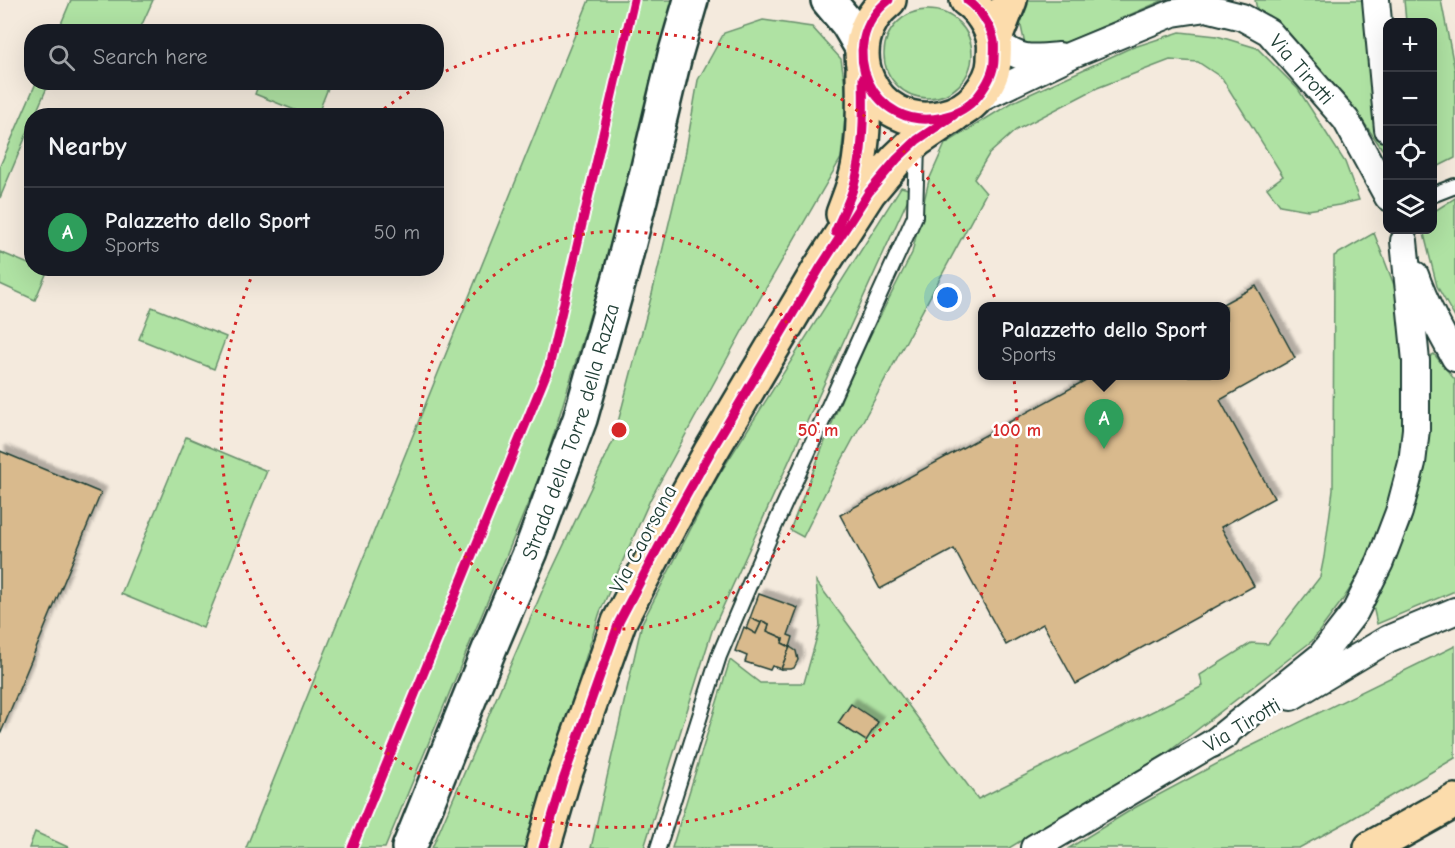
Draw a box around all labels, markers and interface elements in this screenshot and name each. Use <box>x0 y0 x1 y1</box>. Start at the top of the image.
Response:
map controls <box>1383 18 1437 234</box>
button: + <box>1383 18 1437 72</box>
search box <box>24 24 444 90</box>
street label: Via Tirotti <box>1265 29 1339 109</box>
icon: search <box>45 41 78 74</box>
text: Search here <box>93 44 208 70</box>
button: − <box>1383 72 1437 126</box>
button: locate <box>1383 126 1437 180</box>
text: Nearby <box>48 132 127 162</box>
button: layers <box>1383 180 1437 234</box>
text: Palazzetto dello Sport <box>105 208 310 234</box>
text: A <box>62 221 73 244</box>
text: 50 m <box>374 221 420 244</box>
text: Sports <box>105 234 159 257</box>
your location <box>933 283 962 312</box>
street label: Strada della Torre della Razza <box>517 301 624 563</box>
popup <box>978 302 1230 380</box>
text: Palazzetto dello Sport <box>1002 317 1206 343</box>
text: Sports <box>1002 343 1056 366</box>
pin: A <box>1084 400 1124 449</box>
centre of rings <box>609 420 629 440</box>
text: 50 m <box>798 420 838 441</box>
text: 100 m <box>993 420 1041 441</box>
street label: Via Caorsana <box>604 481 682 597</box>
street label: Via Tirotti <box>1199 693 1285 757</box>

